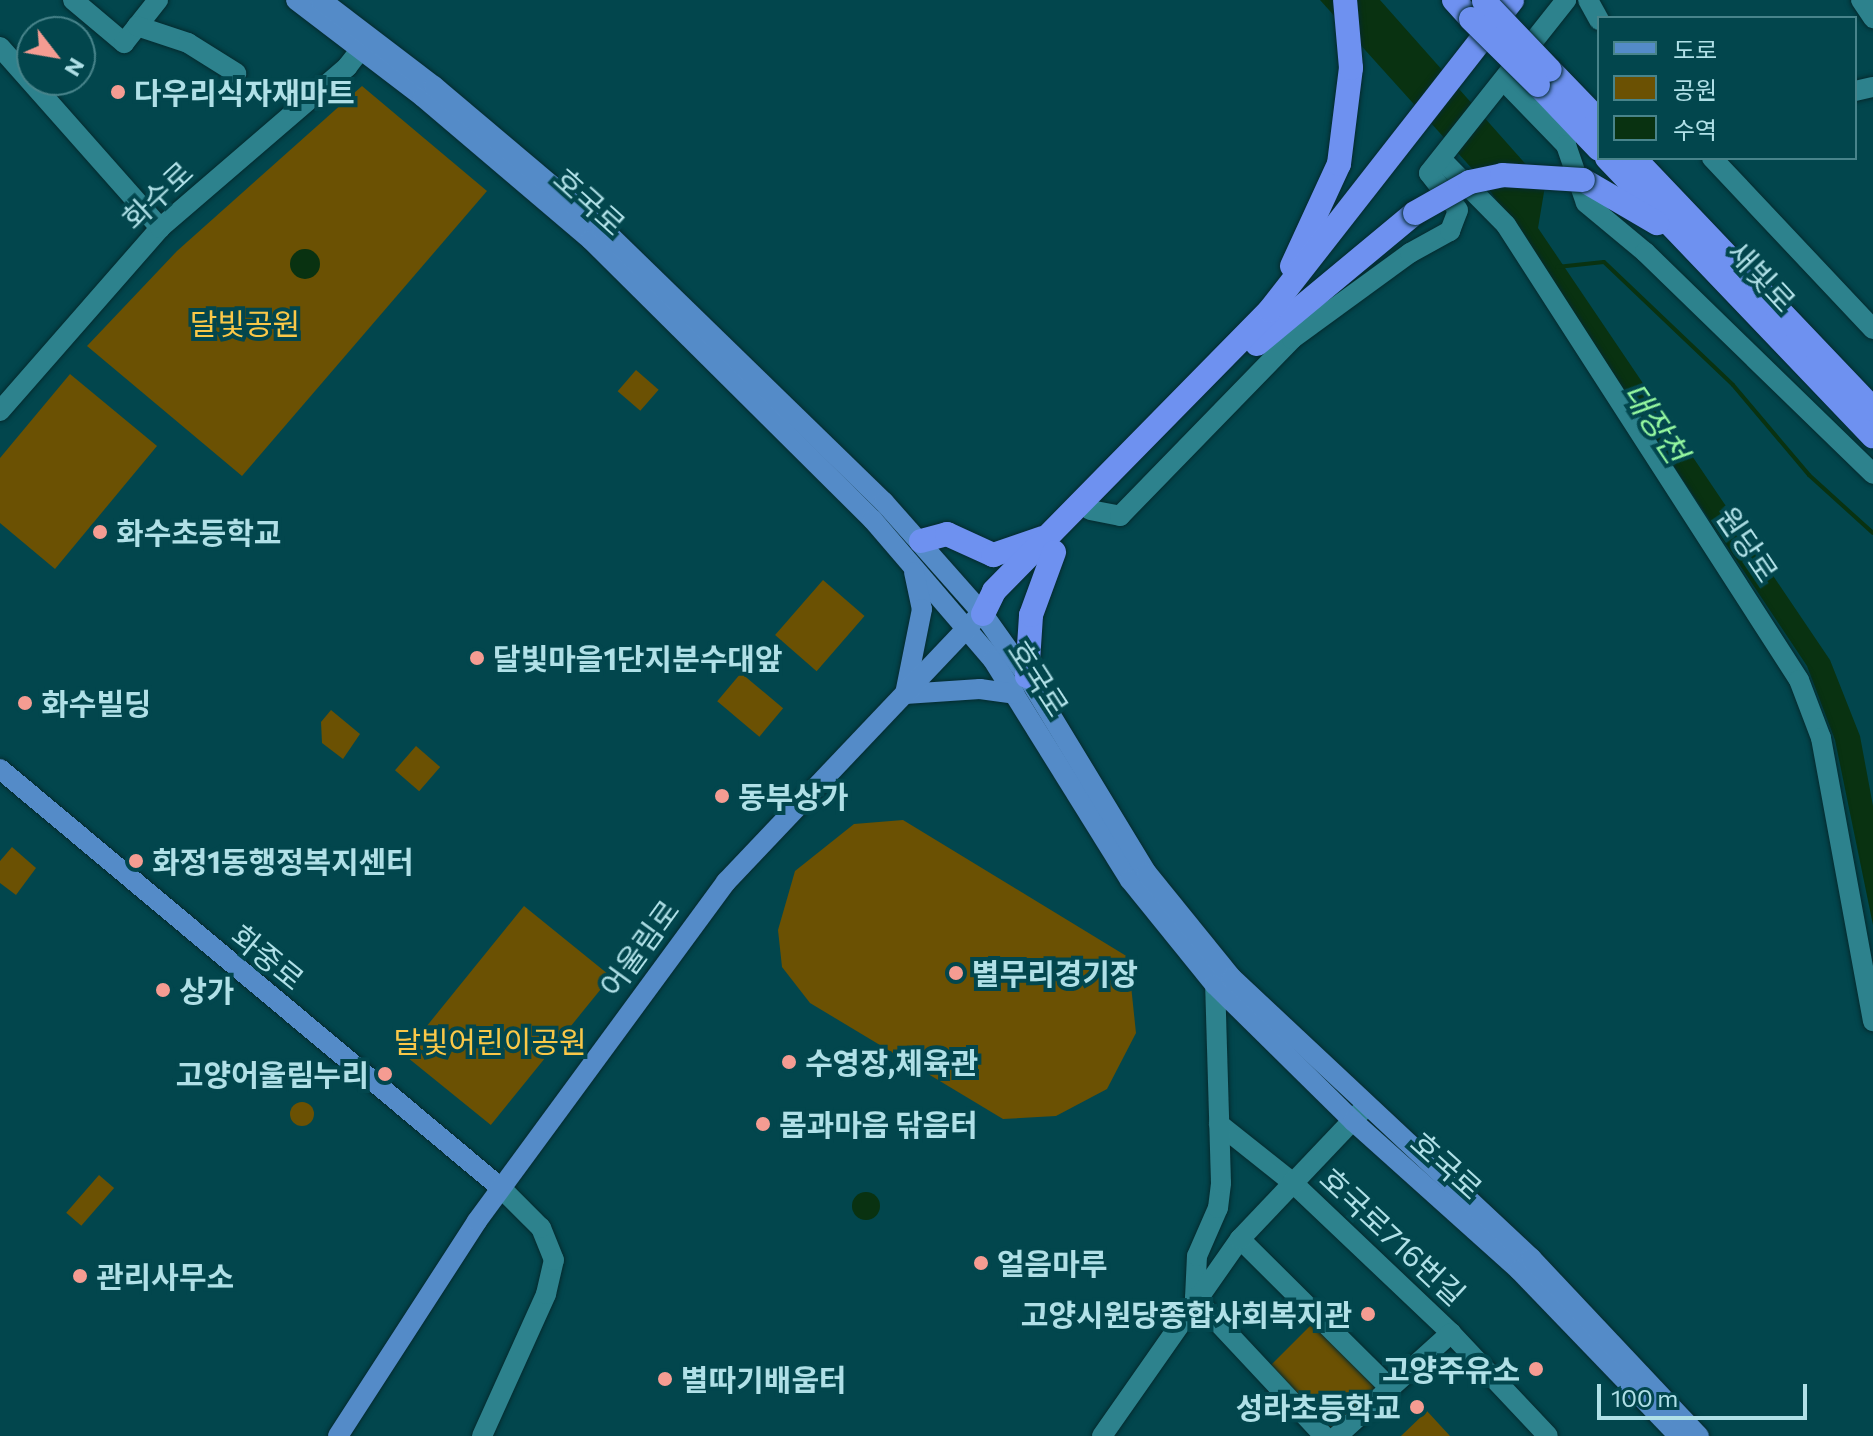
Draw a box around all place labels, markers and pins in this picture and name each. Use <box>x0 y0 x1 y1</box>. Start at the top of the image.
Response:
place label: 다우리식자재마트 <box>134 74 355 110</box>
marker: 다우리식자재마트 <box>109 83 127 101</box>
place label: 화수초등학교 <box>116 514 282 550</box>
marker: 화수초등학교 <box>91 523 109 541</box>
place label: 달빛마을1단지분수대앞 <box>493 640 783 676</box>
marker: 달빛마을1단지분수대앞 <box>468 649 486 667</box>
place label: 화수빌딩 <box>41 685 151 721</box>
marker: 화수빌딩 <box>16 694 34 712</box>
place label: 동부상가 <box>738 778 848 814</box>
marker: 동부상가 <box>713 787 731 805</box>
place label: 화정1동행정복지센터 <box>152 843 414 879</box>
marker: 화정1동행정복지센터 <box>127 852 145 870</box>
place label: 별무리경기장 <box>972 955 1138 991</box>
marker: 별무리경기장 <box>947 964 965 982</box>
place label: 상가 <box>179 972 234 1008</box>
marker: 상가 <box>154 981 172 999</box>
place label: 수영장,체육관 <box>805 1044 978 1080</box>
marker: 수영장,체육관 <box>780 1053 798 1071</box>
place label: 고양어울림누리 <box>176 1056 369 1092</box>
marker: 고양어울림누리 <box>376 1065 394 1083</box>
place label: 몸과마음 닦음터 <box>779 1106 978 1142</box>
marker: 몸과마음 닦음터 <box>754 1115 772 1133</box>
place label: 얼음마루 <box>997 1245 1107 1281</box>
marker: 얼음마루 <box>972 1254 990 1272</box>
place label: 관리사무소 <box>96 1258 234 1294</box>
marker: 관리사무소 <box>71 1267 89 1285</box>
place label: 고양시원당종합사회복지관 <box>1021 1296 1352 1332</box>
marker: 고양시원당종합사회복지관 <box>1359 1305 1377 1323</box>
place label: 고양주유소 <box>1382 1351 1520 1387</box>
marker: 고양주유소 <box>1527 1360 1545 1378</box>
place label: 별따기배움터 <box>681 1361 847 1397</box>
marker: 별따기배움터 <box>656 1370 674 1388</box>
place label: 성라초등학교 <box>1235 1389 1401 1425</box>
marker: 성라초등학교 <box>1408 1398 1426 1416</box>

